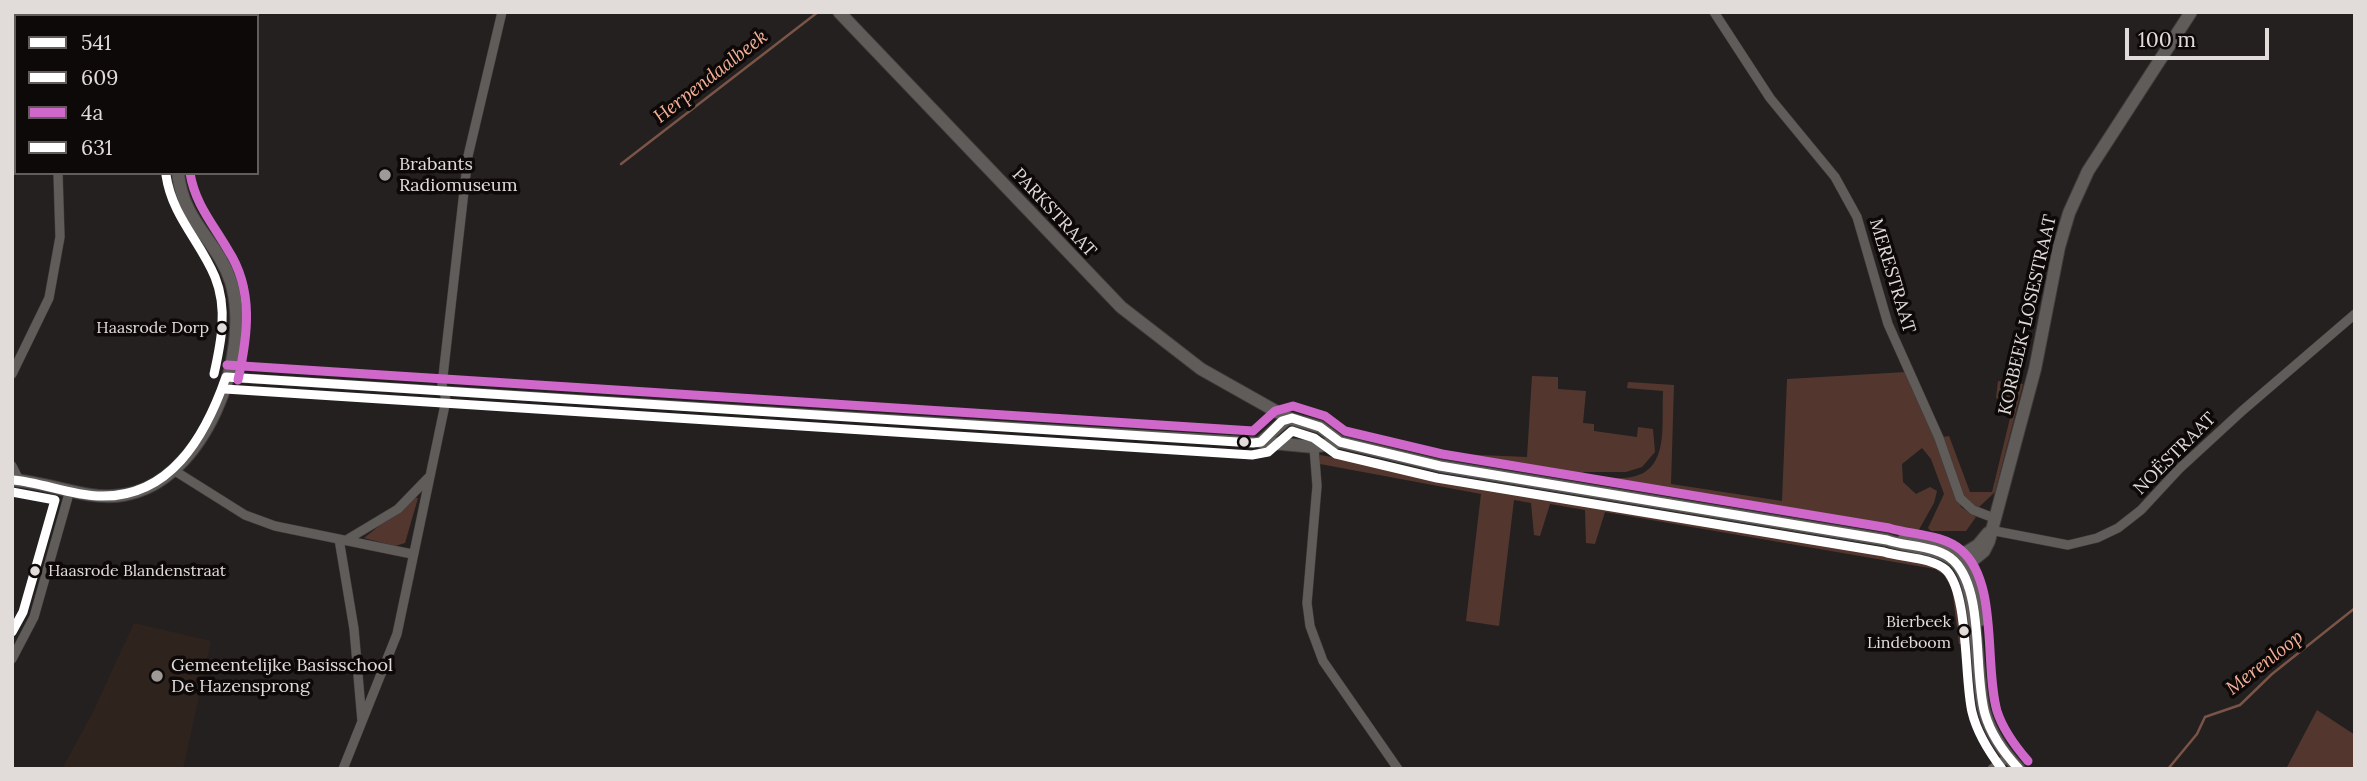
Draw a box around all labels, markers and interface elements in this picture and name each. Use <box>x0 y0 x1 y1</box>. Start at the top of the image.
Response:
legend <box>14 14 259 175</box>
scale bar <box>2129 14 2272 58</box>
water label: Herpendaalbeek <box>650 26 772 128</box>
text: 100 m <box>2138 26 2196 53</box>
text: 541 <box>81 29 111 56</box>
text: 609 <box>81 64 118 91</box>
text: 4a <box>81 99 103 126</box>
text: 631 <box>81 134 112 161</box>
place label: Brabants Radiomuseum <box>399 154 518 196</box>
street label: PARKSTRAAT <box>1007 164 1101 262</box>
marker: Brabants Radiomuseum <box>377 167 393 183</box>
street label: KORBEEK-LOSESTRAAT <box>1994 213 2062 417</box>
street label: MERESTRAAT <box>1864 216 1920 336</box>
place label: Haasrode Dorp <box>96 318 209 338</box>
marker: Haasrode Dorp <box>215 321 229 335</box>
street label: NOËSTRAAT <box>2129 408 2221 500</box>
unlabelled marker <box>1237 435 1251 449</box>
place label: Haasrode Blandenstraat <box>48 561 226 581</box>
marker: Haasrode Blandenstraat <box>28 564 42 578</box>
place label: Bierbeek Lindeboom <box>1867 612 1951 650</box>
marker: Bierbeek Lindeboom <box>1957 624 1971 638</box>
water label: Merenloop <box>2222 626 2308 700</box>
place label: Gemeentelijke Basisschool De Hazensprong <box>171 655 393 698</box>
marker: Gemeentelijke Basisschool De Hazensprong <box>149 668 165 684</box>

